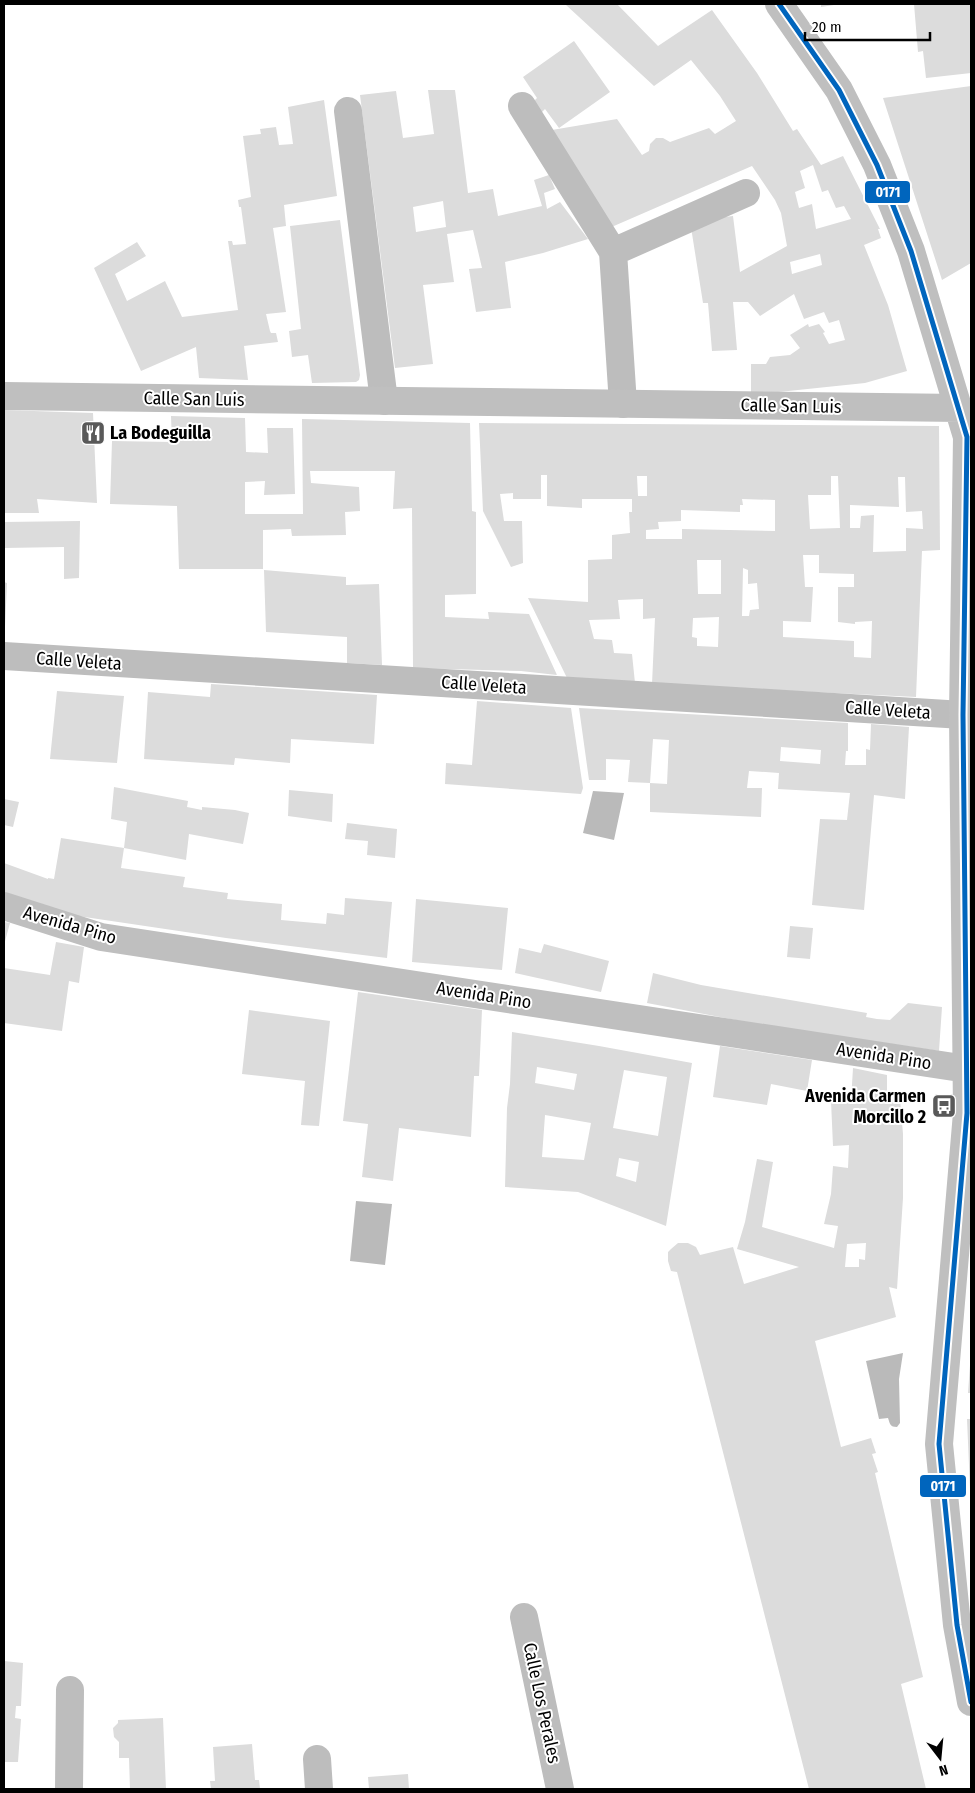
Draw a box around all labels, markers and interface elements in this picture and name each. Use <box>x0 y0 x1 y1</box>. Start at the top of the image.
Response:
scale bar <box>805 10 930 42</box>
text: 20 m <box>812 18 842 36</box>
line badge: 0171 <box>864 180 911 204</box>
text: 0171 <box>875 184 901 201</box>
street label: Calle San Luis <box>143 387 245 411</box>
street label: Calle San Luis <box>740 394 842 418</box>
restaurant icon: La Bodeguilla <box>80 420 106 446</box>
place label: La Bodeguilla <box>110 422 211 444</box>
street label: Calle Veleta <box>35 647 123 675</box>
street label: Calle Veleta <box>440 671 528 699</box>
street label: Calle Veleta <box>844 696 932 724</box>
street label: Avenida Pino <box>21 901 119 949</box>
street label: Avenida Pino <box>435 977 533 1013</box>
street label: Avenida Pino <box>835 1038 933 1074</box>
place label: Avenida Carmen Morcillo 2 <box>804 1085 926 1128</box>
bus stop icon: Avenida Carmen Morcillo 2 <box>931 1093 957 1119</box>
line badge: 0171 <box>919 1474 967 1498</box>
text: 0171 <box>930 1478 956 1495</box>
street label: Calle Los Perales <box>519 1641 566 1765</box>
north arrow <box>915 1733 965 1783</box>
text: N <box>937 1761 950 1779</box>

